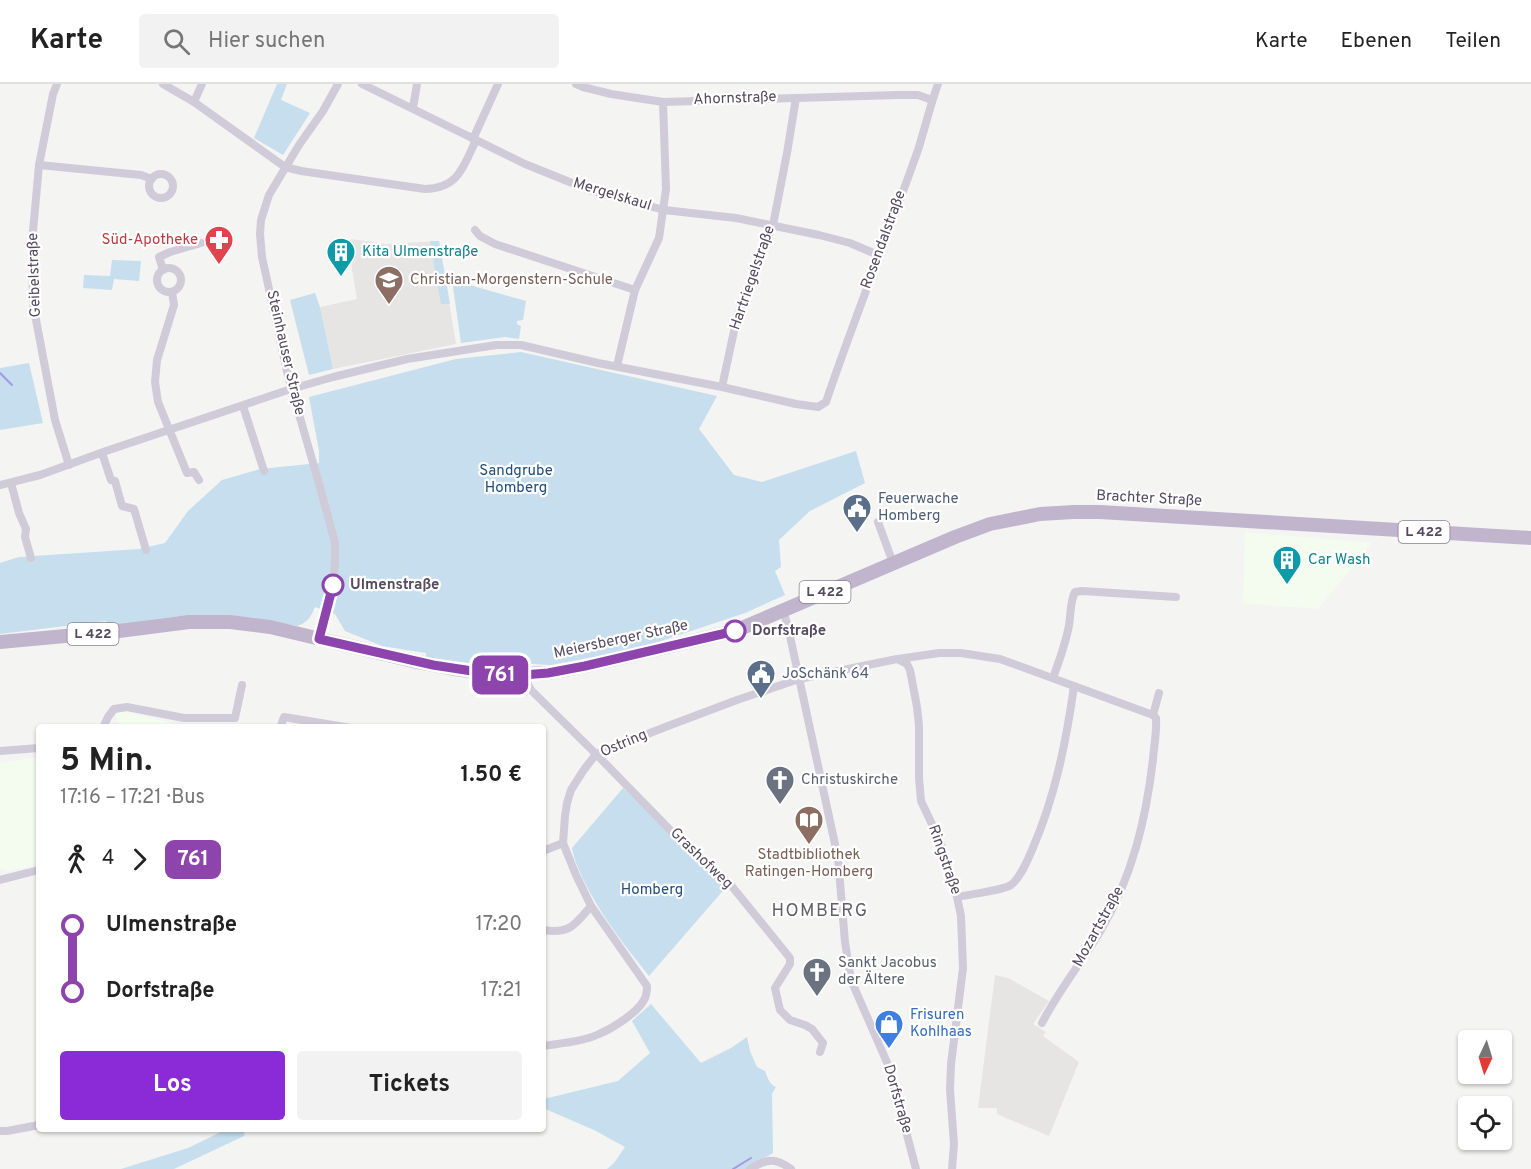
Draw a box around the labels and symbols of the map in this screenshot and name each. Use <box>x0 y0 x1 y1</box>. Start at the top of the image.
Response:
street label: Ahornstraße <box>693 88 777 110</box>
street label: Mergelskaul <box>570 174 654 216</box>
street label: Rosendalstraße <box>857 188 911 292</box>
street label: Hartriegelstraße <box>726 223 780 333</box>
pharmacy icon: Süd-Apotheke <box>203 224 235 266</box>
place label: Süd-Apotheke <box>102 231 198 250</box>
street label: Geibelstraße <box>24 232 46 318</box>
building icon: Kita Ulmenstraße <box>325 236 357 278</box>
place label: Kita Ulmenstraße <box>362 243 478 262</box>
school or university icon: Christian-Morgenstern-Schule <box>373 264 405 306</box>
place label: Christian-Morgenstern-Schule <box>410 271 613 290</box>
street label: Steinhauser Straße <box>261 289 309 417</box>
park label: Sandgrube Homberg <box>479 462 553 498</box>
street label: Brachter Straße <box>1096 487 1202 511</box>
place label: Feuerwache Homberg <box>878 490 959 526</box>
public building icon: Feuerwache Homberg <box>841 492 873 534</box>
road number: L 422 <box>1398 521 1450 543</box>
building icon: Car Wash <box>1271 544 1303 586</box>
place label: Car Wash <box>1308 551 1370 570</box>
marker: Ulmenstraße <box>322 574 344 596</box>
place label: Ulmenstraße <box>350 576 439 595</box>
road number: L 422 <box>800 581 850 603</box>
street label: Meiersberger Straße <box>552 616 690 664</box>
marker: Dorfstraße <box>724 620 746 642</box>
place label: Dorfstraße <box>752 622 826 641</box>
road number: L 422 <box>68 623 118 645</box>
line badge: 761 <box>466 656 534 694</box>
public building icon: JoSchänk 64 <box>745 658 777 700</box>
place label: JoSchänk 64 <box>782 665 869 684</box>
street label: Ostring <box>598 726 650 762</box>
church icon: Christuskirche <box>764 764 796 806</box>
place label: Christuskirche <box>801 771 898 790</box>
library icon: Stadtbibliothek Ratingen-Homberg <box>793 804 825 846</box>
street label: Ringstraße <box>923 823 965 897</box>
street label: Grashofweg <box>666 824 736 894</box>
place label: Stadtbibliothek Ratingen-Homberg <box>745 846 873 882</box>
park label: Homberg <box>621 881 683 900</box>
street label: Mozartstraße <box>1069 883 1129 971</box>
district label: HOMBERG <box>771 900 869 923</box>
place label: Sankt Jacobus der Ältere <box>838 954 937 990</box>
church icon: Sankt Jacobus der Ältere <box>801 956 833 998</box>
place label: Frisuren Kohlhaas <box>910 1006 972 1042</box>
shop icon: Frisuren Kohlhaas <box>873 1008 905 1050</box>
north arrow <box>1458 1030 1512 1084</box>
street label: Dorfstraße <box>878 1062 916 1136</box>

